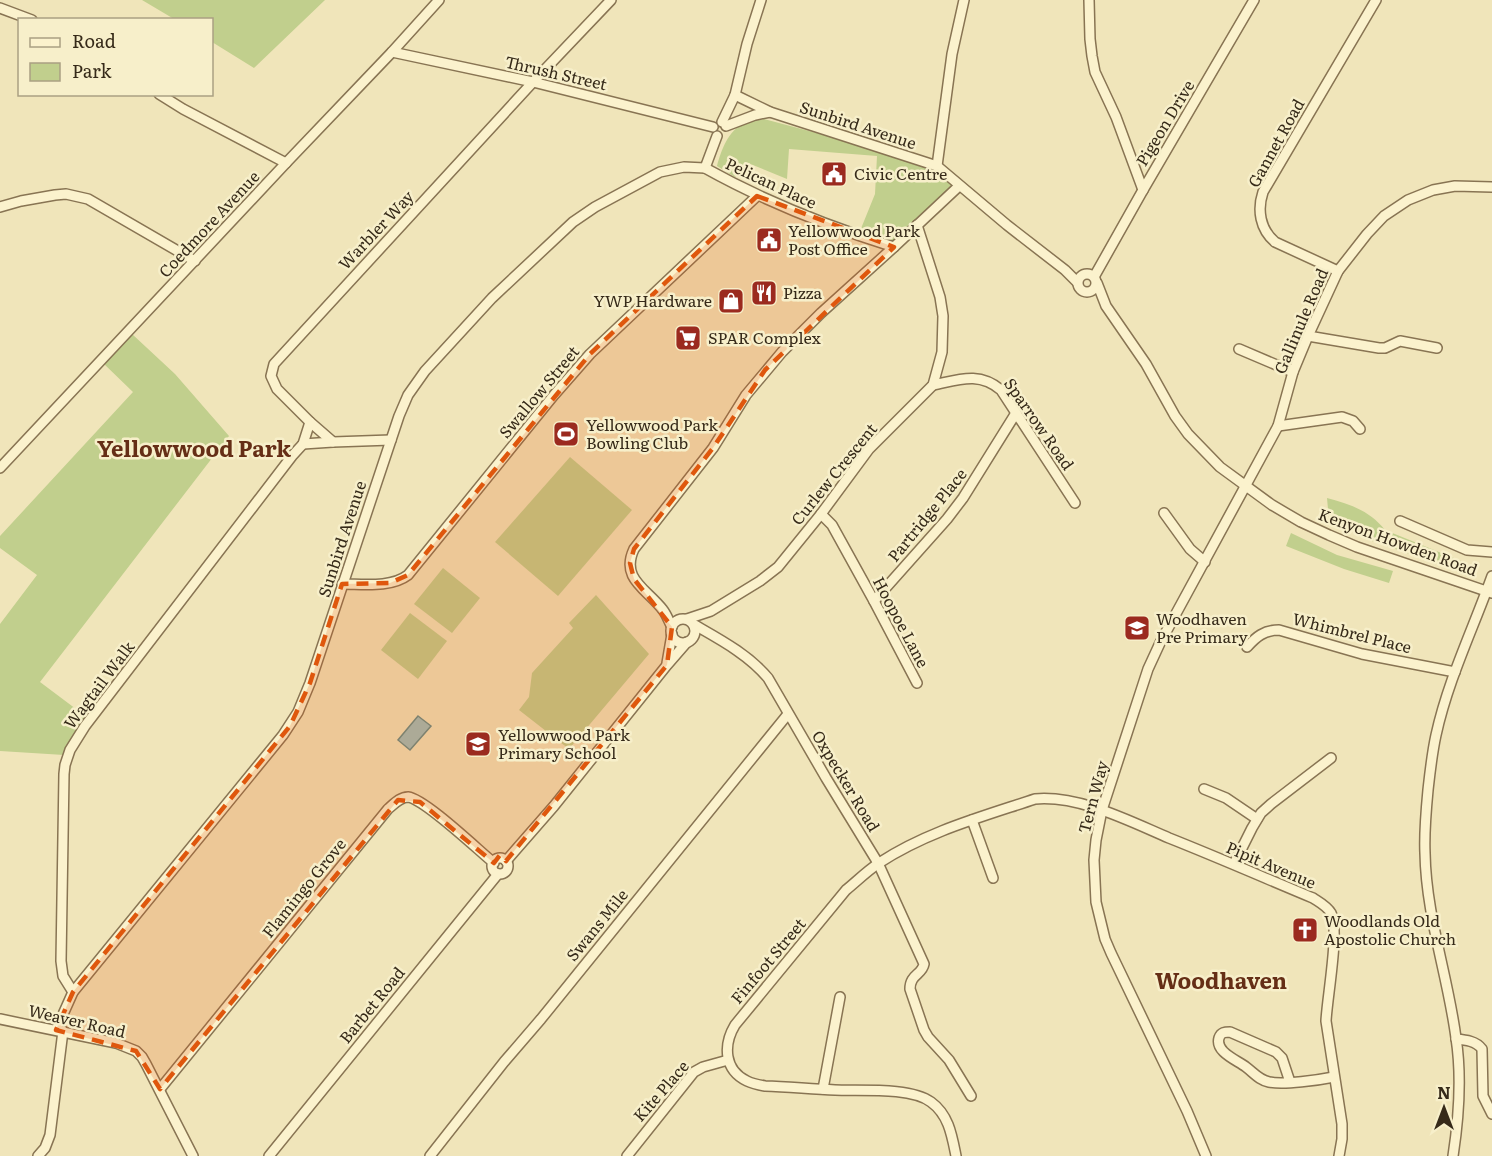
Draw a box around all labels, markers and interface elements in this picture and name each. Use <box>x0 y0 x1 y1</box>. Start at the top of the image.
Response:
legend <box>18 18 213 96</box>
text: Road <box>72 27 116 54</box>
street label: Thrush Street <box>503 49 610 96</box>
text: Park <box>72 57 113 84</box>
street label: Pigeon Drive <box>1129 75 1199 170</box>
street label: Sunbird Avenue <box>797 94 920 154</box>
street label: Gannet Road <box>1241 94 1309 191</box>
street label: Pelican Place <box>722 150 821 214</box>
public building icon: Civic Centre <box>819 159 849 189</box>
place label: Civic Centre <box>854 161 947 185</box>
street label: Coedmore Avenue <box>152 165 264 282</box>
street label: Warbler Way <box>332 184 419 274</box>
place label: Yellowwood Park Post Office <box>788 218 920 260</box>
public building icon: Yellowwood Park Post Office <box>754 225 784 255</box>
street label: Gallinule Road <box>1267 264 1333 377</box>
restaurant icon: Pizza <box>749 278 779 308</box>
place label: Pizza <box>783 280 823 304</box>
shop icon: YWP Hardware <box>716 286 746 316</box>
place label: YWP Hardware <box>594 288 712 312</box>
supermarket icon: SPAR Complex <box>673 323 703 353</box>
place label: SPAR Complex <box>708 325 822 349</box>
street label: Swallow Street <box>492 340 584 443</box>
street label: Sparrow Road <box>999 372 1081 475</box>
place label: Yellowwood Park Bowling Club <box>586 412 718 454</box>
street label: Curlew Crescent <box>785 417 882 530</box>
sports icon: Yellowwood Park Bowling Club <box>551 419 581 449</box>
district label: Yellowwood Park <box>97 431 291 464</box>
street label: Partridge Place <box>881 462 972 566</box>
street label: Sunbird Avenue <box>311 477 371 600</box>
street label: Kenyon Howden Road <box>1315 501 1481 581</box>
street label: Hoopoe Lane <box>868 572 936 671</box>
place label: Woodhaven Pre Primary <box>1156 606 1249 648</box>
street label: Whimbrel Place <box>1290 606 1414 658</box>
school or university icon: Woodhaven Pre Primary <box>1122 613 1152 643</box>
street label: Wagtail Walk <box>57 635 139 733</box>
place label: Yellowwood Park Primary School <box>498 722 630 764</box>
street label: Oxpecker Road <box>807 725 887 836</box>
school or university icon: Yellowwood Park Primary School <box>463 729 493 759</box>
street label: Tern Way <box>1071 757 1113 836</box>
street label: Flamingo Grove <box>256 832 351 942</box>
street label: Pipit Avenue <box>1223 834 1320 894</box>
street label: Swans Mile <box>560 883 633 966</box>
place label: Woodlands Old Apostolic Church <box>1324 908 1457 950</box>
street label: Finfoot Street <box>724 912 811 1009</box>
church icon: Woodlands Old Apostolic Church <box>1290 915 1320 945</box>
street label: Barbet Road <box>333 961 410 1048</box>
district label: Woodhaven <box>1155 963 1287 996</box>
street label: Weaver Road <box>26 997 128 1043</box>
street label: Kite Place <box>627 1054 694 1126</box>
north arrow <box>1414 1078 1474 1138</box>
text: N <box>1437 1080 1451 1104</box>

